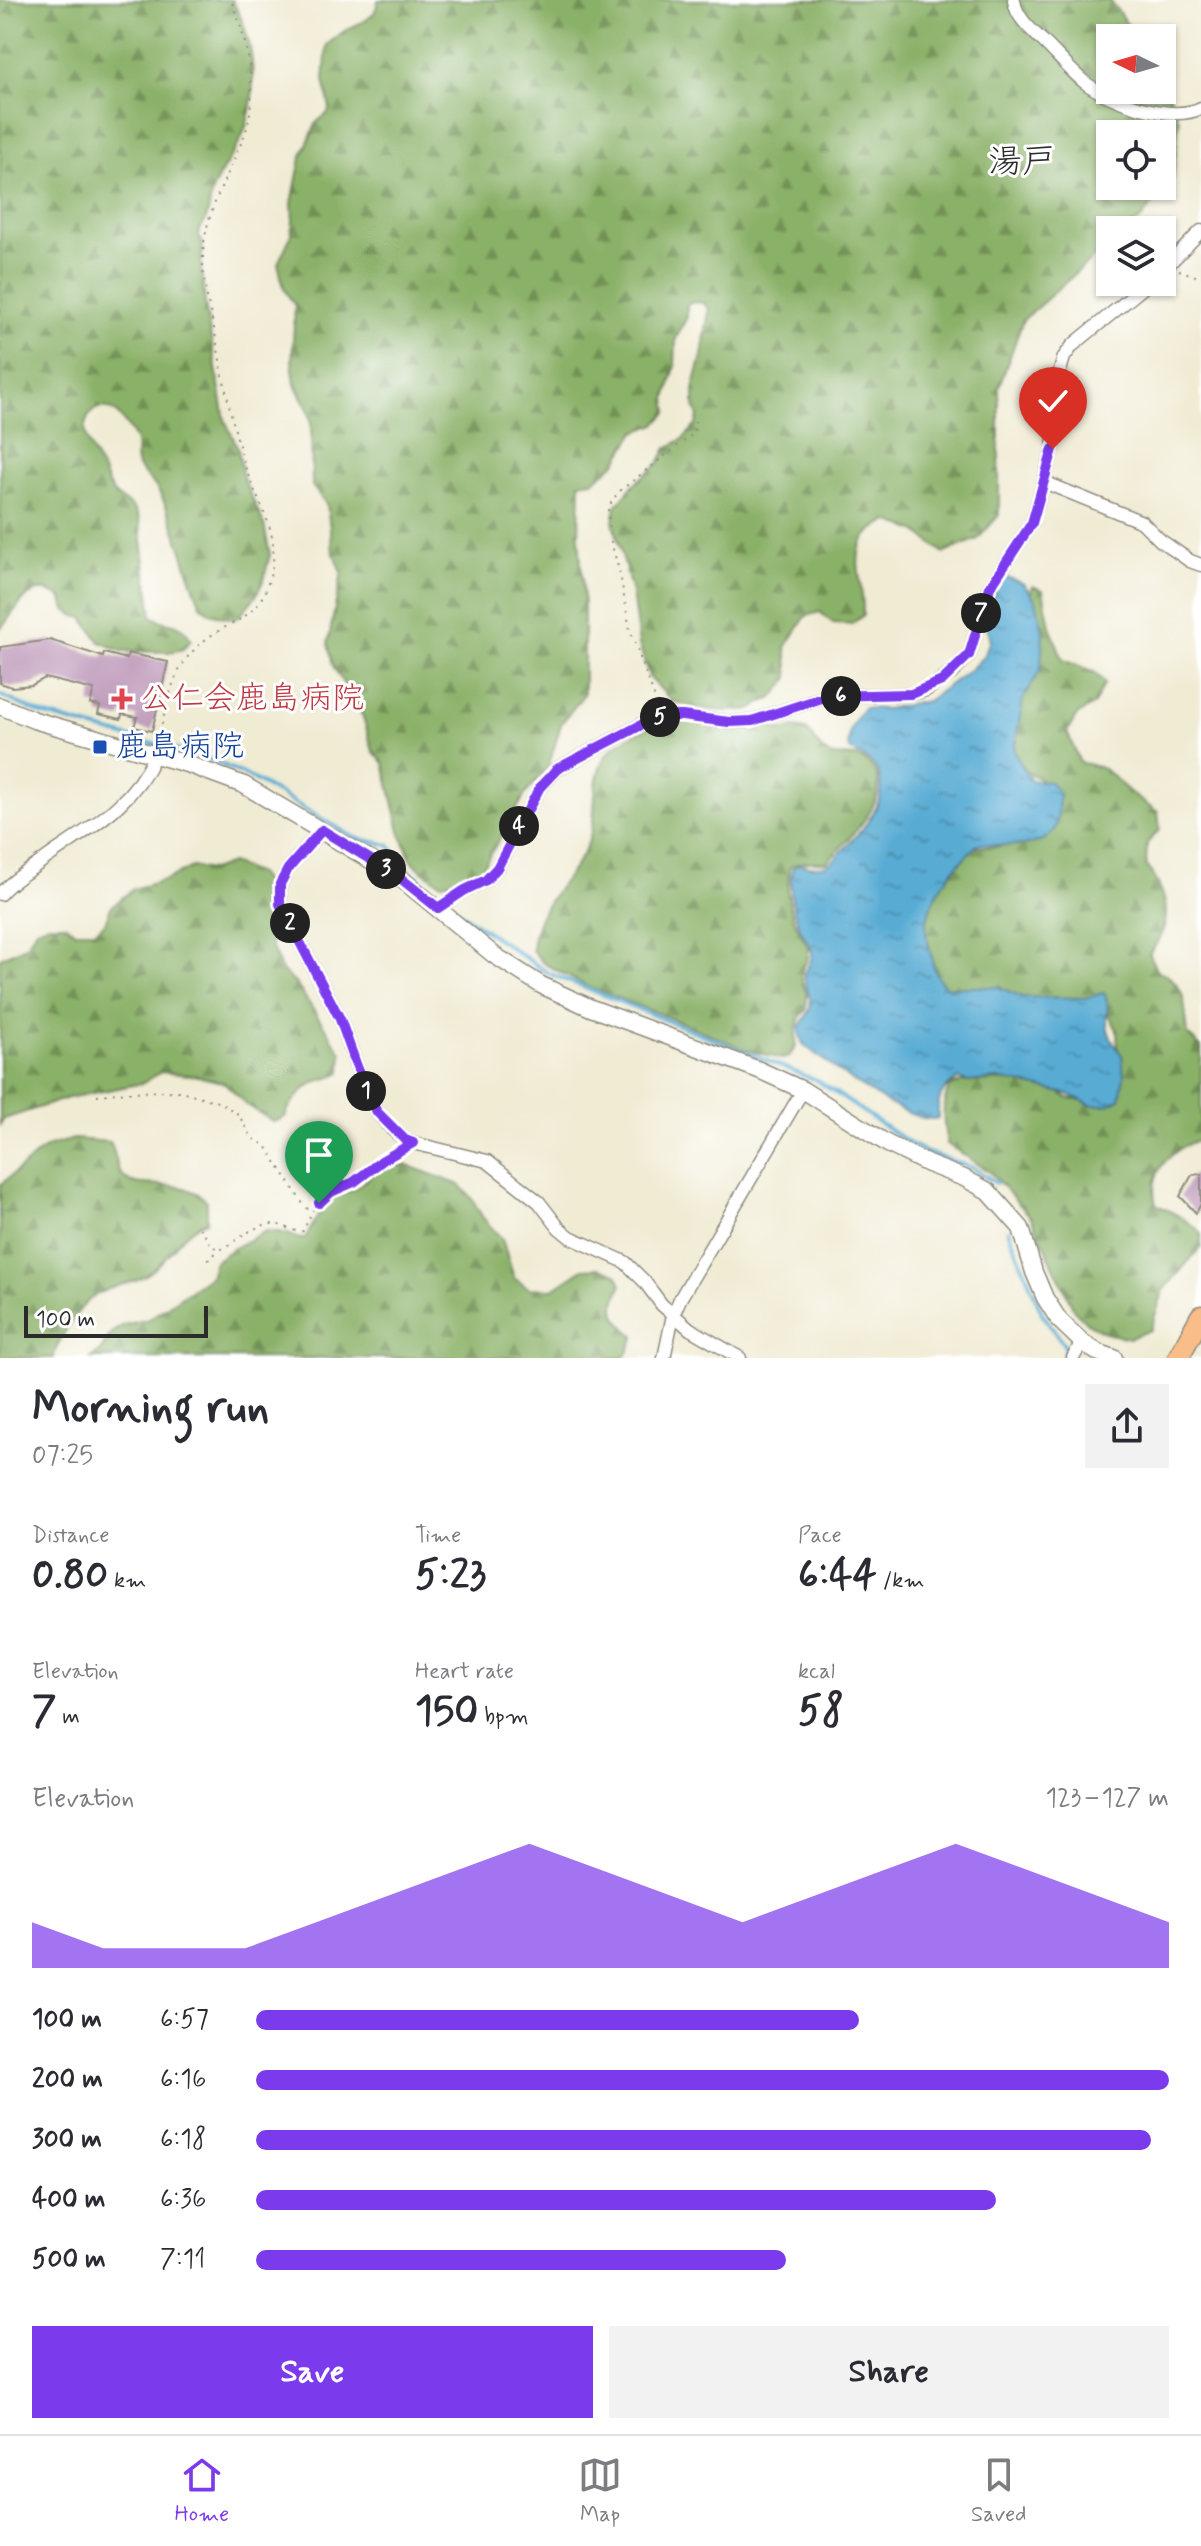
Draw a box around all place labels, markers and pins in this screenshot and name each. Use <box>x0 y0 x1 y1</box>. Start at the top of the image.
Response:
pin <box>1019 367 1087 449</box>
pin: 7 <box>961 593 1001 633</box>
pin: 6 <box>821 676 861 716</box>
place label: 公仁会鹿島病院 <box>140 678 364 720</box>
marker: 公仁会鹿島病院 <box>111 688 133 710</box>
pin: 5 <box>640 697 680 737</box>
place label: 鹿島病院 <box>116 726 244 768</box>
marker: 鹿島病院 <box>91 738 109 756</box>
pin: 4 <box>499 806 539 846</box>
pin: 3 <box>366 849 406 889</box>
pin: 2 <box>270 903 310 943</box>
pin: 1 <box>346 1071 386 1111</box>
pin <box>285 1121 353 1203</box>

